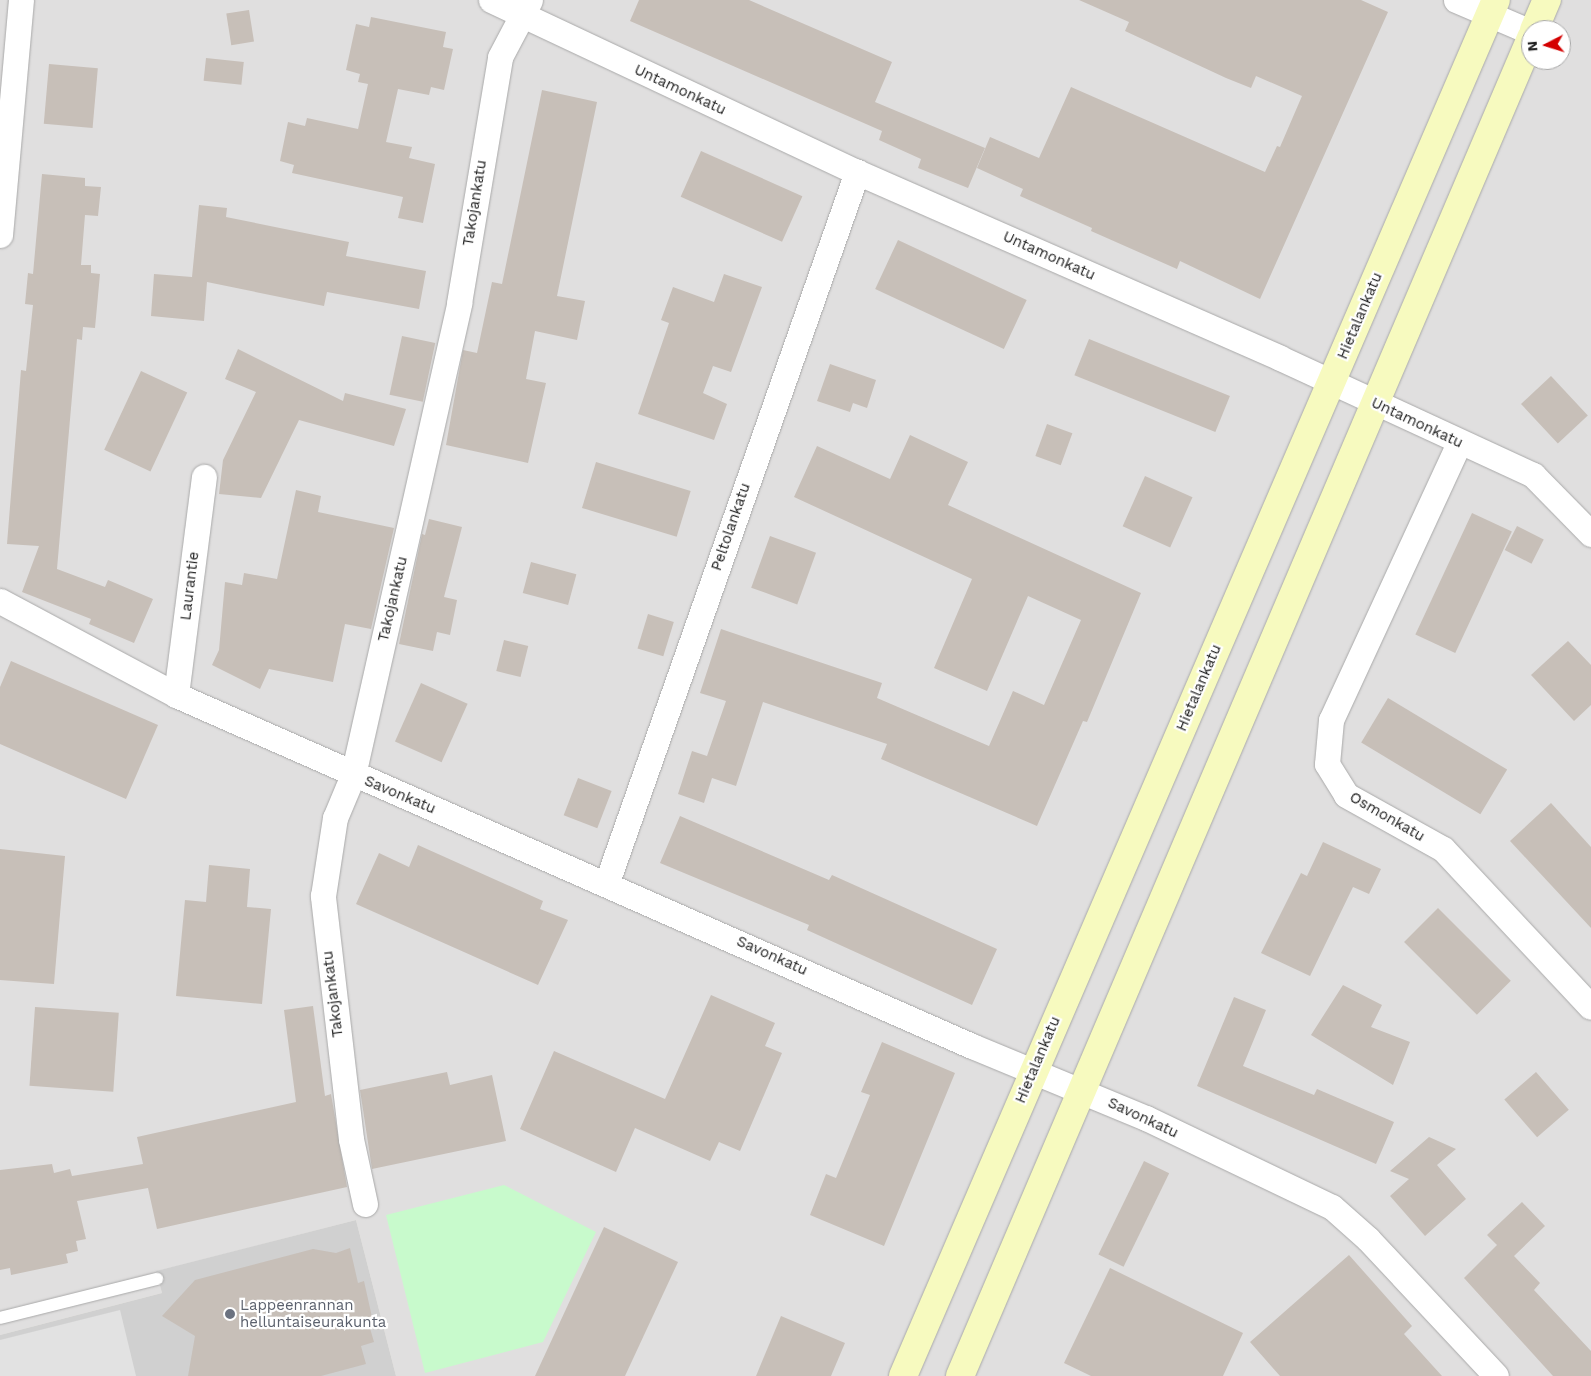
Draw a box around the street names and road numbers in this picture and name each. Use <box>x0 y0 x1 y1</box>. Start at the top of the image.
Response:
street label: Untamonkatu <box>631 61 729 119</box>
street label: Takojankatu <box>459 159 491 247</box>
street label: Untamonkatu <box>1000 228 1098 284</box>
street label: Hietalankatu <box>1334 270 1386 362</box>
street label: Untamonkatu <box>1368 394 1466 452</box>
street label: Peltolankatu <box>708 481 754 573</box>
street label: Laurantie <box>177 551 203 621</box>
street label: Takojankatu <box>374 555 412 643</box>
street label: Hietalankatu <box>1173 642 1225 734</box>
street label: Savonkatu <box>362 772 438 818</box>
street label: Osmonkatu <box>1346 788 1428 846</box>
street label: Savonkatu <box>734 932 810 980</box>
street label: Takojankatu <box>319 950 347 1038</box>
street label: Hietalankatu <box>1012 1014 1064 1106</box>
street label: Savonkatu <box>1105 1094 1181 1142</box>

